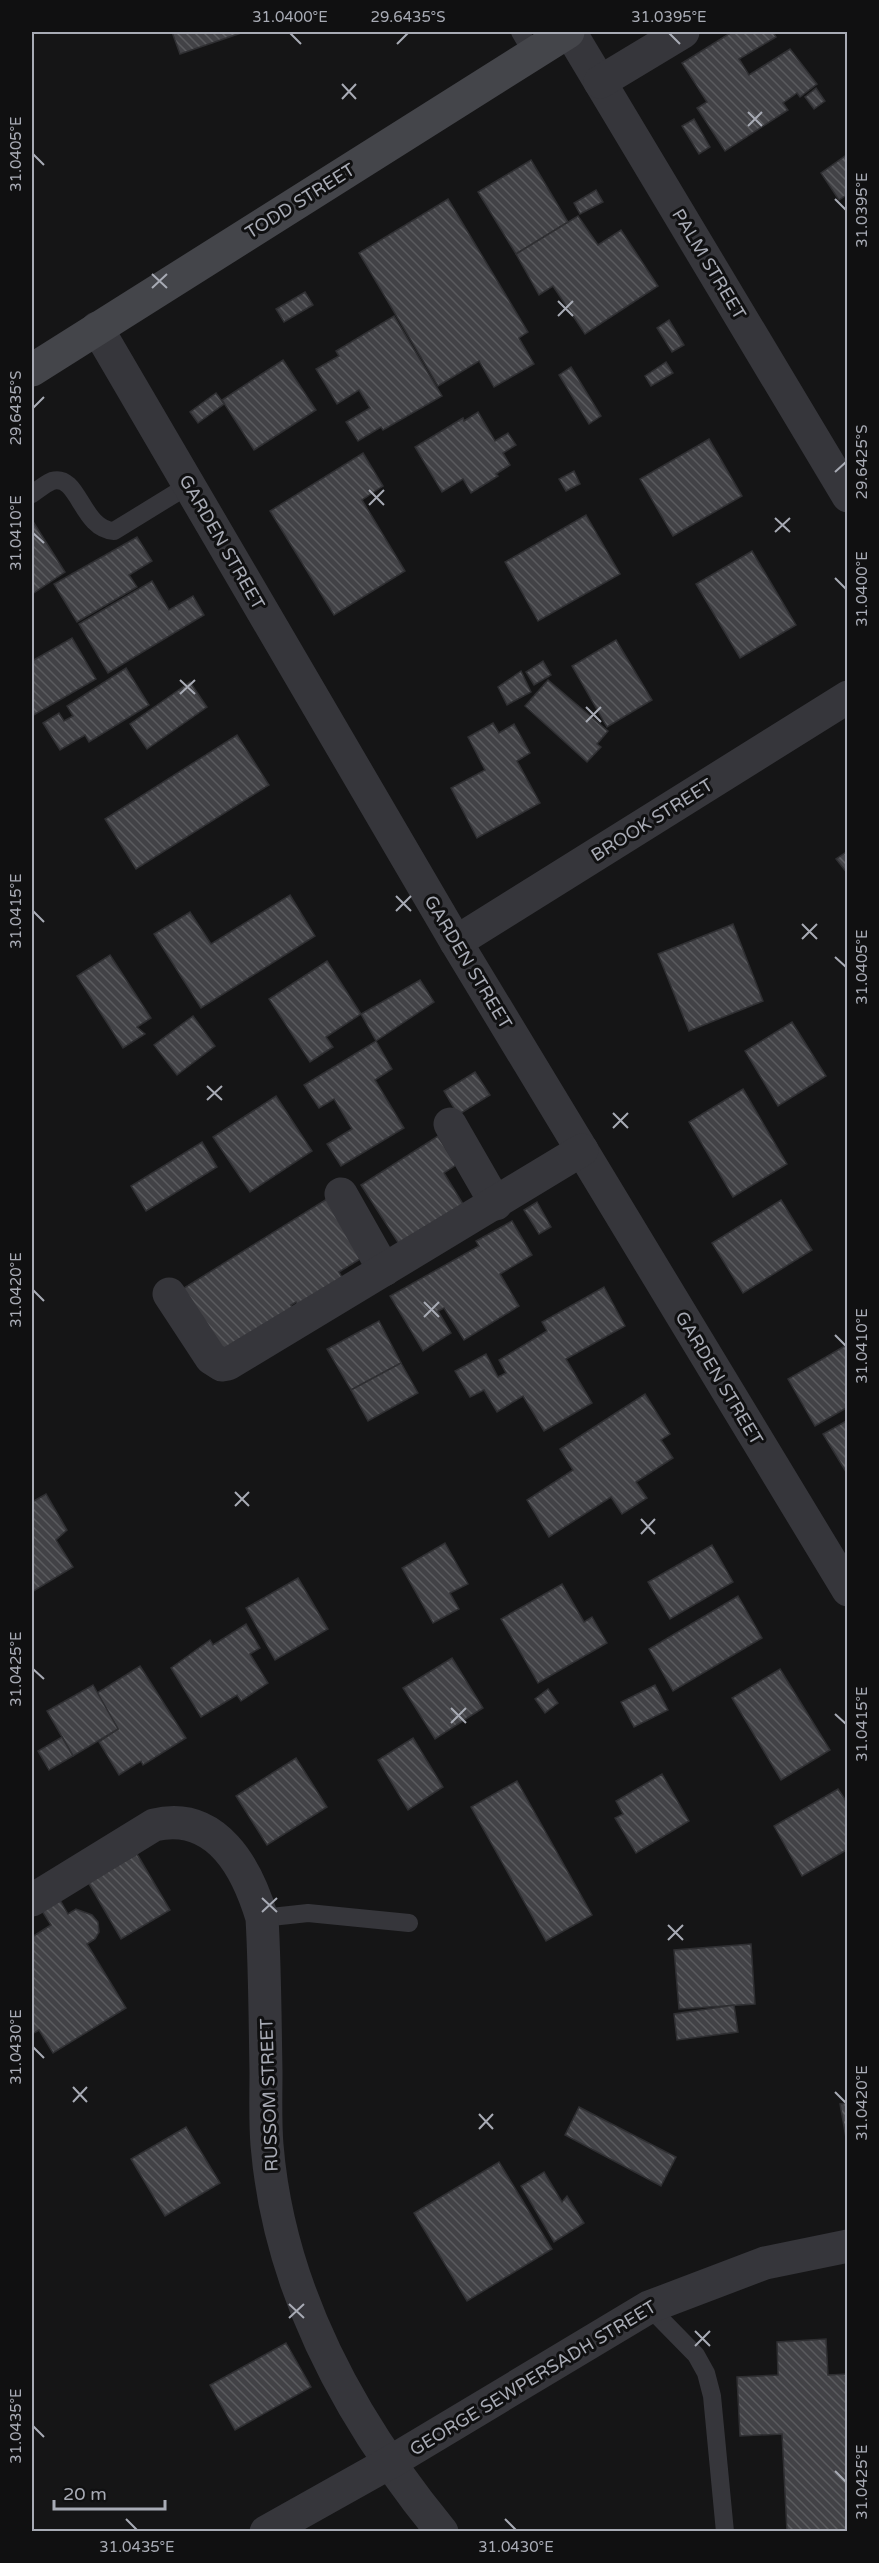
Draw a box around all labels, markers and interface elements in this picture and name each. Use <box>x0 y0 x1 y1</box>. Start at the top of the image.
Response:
text: 31.0400°E <box>252 8 328 26</box>
text: 29.6435°S <box>370 8 446 26</box>
text: 31.0395°E <box>631 8 707 26</box>
text: 31.0405°E <box>7 116 25 192</box>
street label: TODD STREET <box>241 159 359 243</box>
text: 31.0395°E <box>853 172 871 248</box>
street label: PALM STREET <box>667 205 751 323</box>
text: 29.6435°S <box>7 370 25 446</box>
text: 29.6425°S <box>853 424 871 500</box>
street label: GARDEN STREET <box>174 471 270 613</box>
text: 31.0410°E <box>7 495 25 571</box>
text: 31.0400°E <box>853 551 871 627</box>
street label: BROOK STREET <box>587 774 717 866</box>
text: 31.0415°E <box>7 873 25 949</box>
street label: GARDEN STREET <box>419 891 517 1033</box>
text: 31.0405°E <box>853 929 871 1005</box>
text: 31.0420°E <box>7 1252 25 1328</box>
street label: GARDEN STREET <box>670 1307 768 1449</box>
text: 31.0410°E <box>853 1308 871 1384</box>
text: 31.0425°E <box>7 1631 25 1707</box>
text: 31.0415°E <box>853 1686 871 1762</box>
text: 31.0430°E <box>7 2009 25 2085</box>
street label: RUSSOM STREET <box>255 2018 283 2172</box>
text: 31.0420°E <box>853 2065 871 2141</box>
street label: GEORGE SEWPERSADH STREET <box>406 2295 660 2461</box>
text: 31.0435°E <box>7 2388 25 2464</box>
text: 31.0425°E <box>853 2444 871 2520</box>
scale bar <box>54 2473 165 2511</box>
text: 20 m <box>63 2483 107 2505</box>
text: 31.0435°E <box>99 2538 175 2556</box>
text: 31.0430°E <box>478 2538 554 2556</box>

